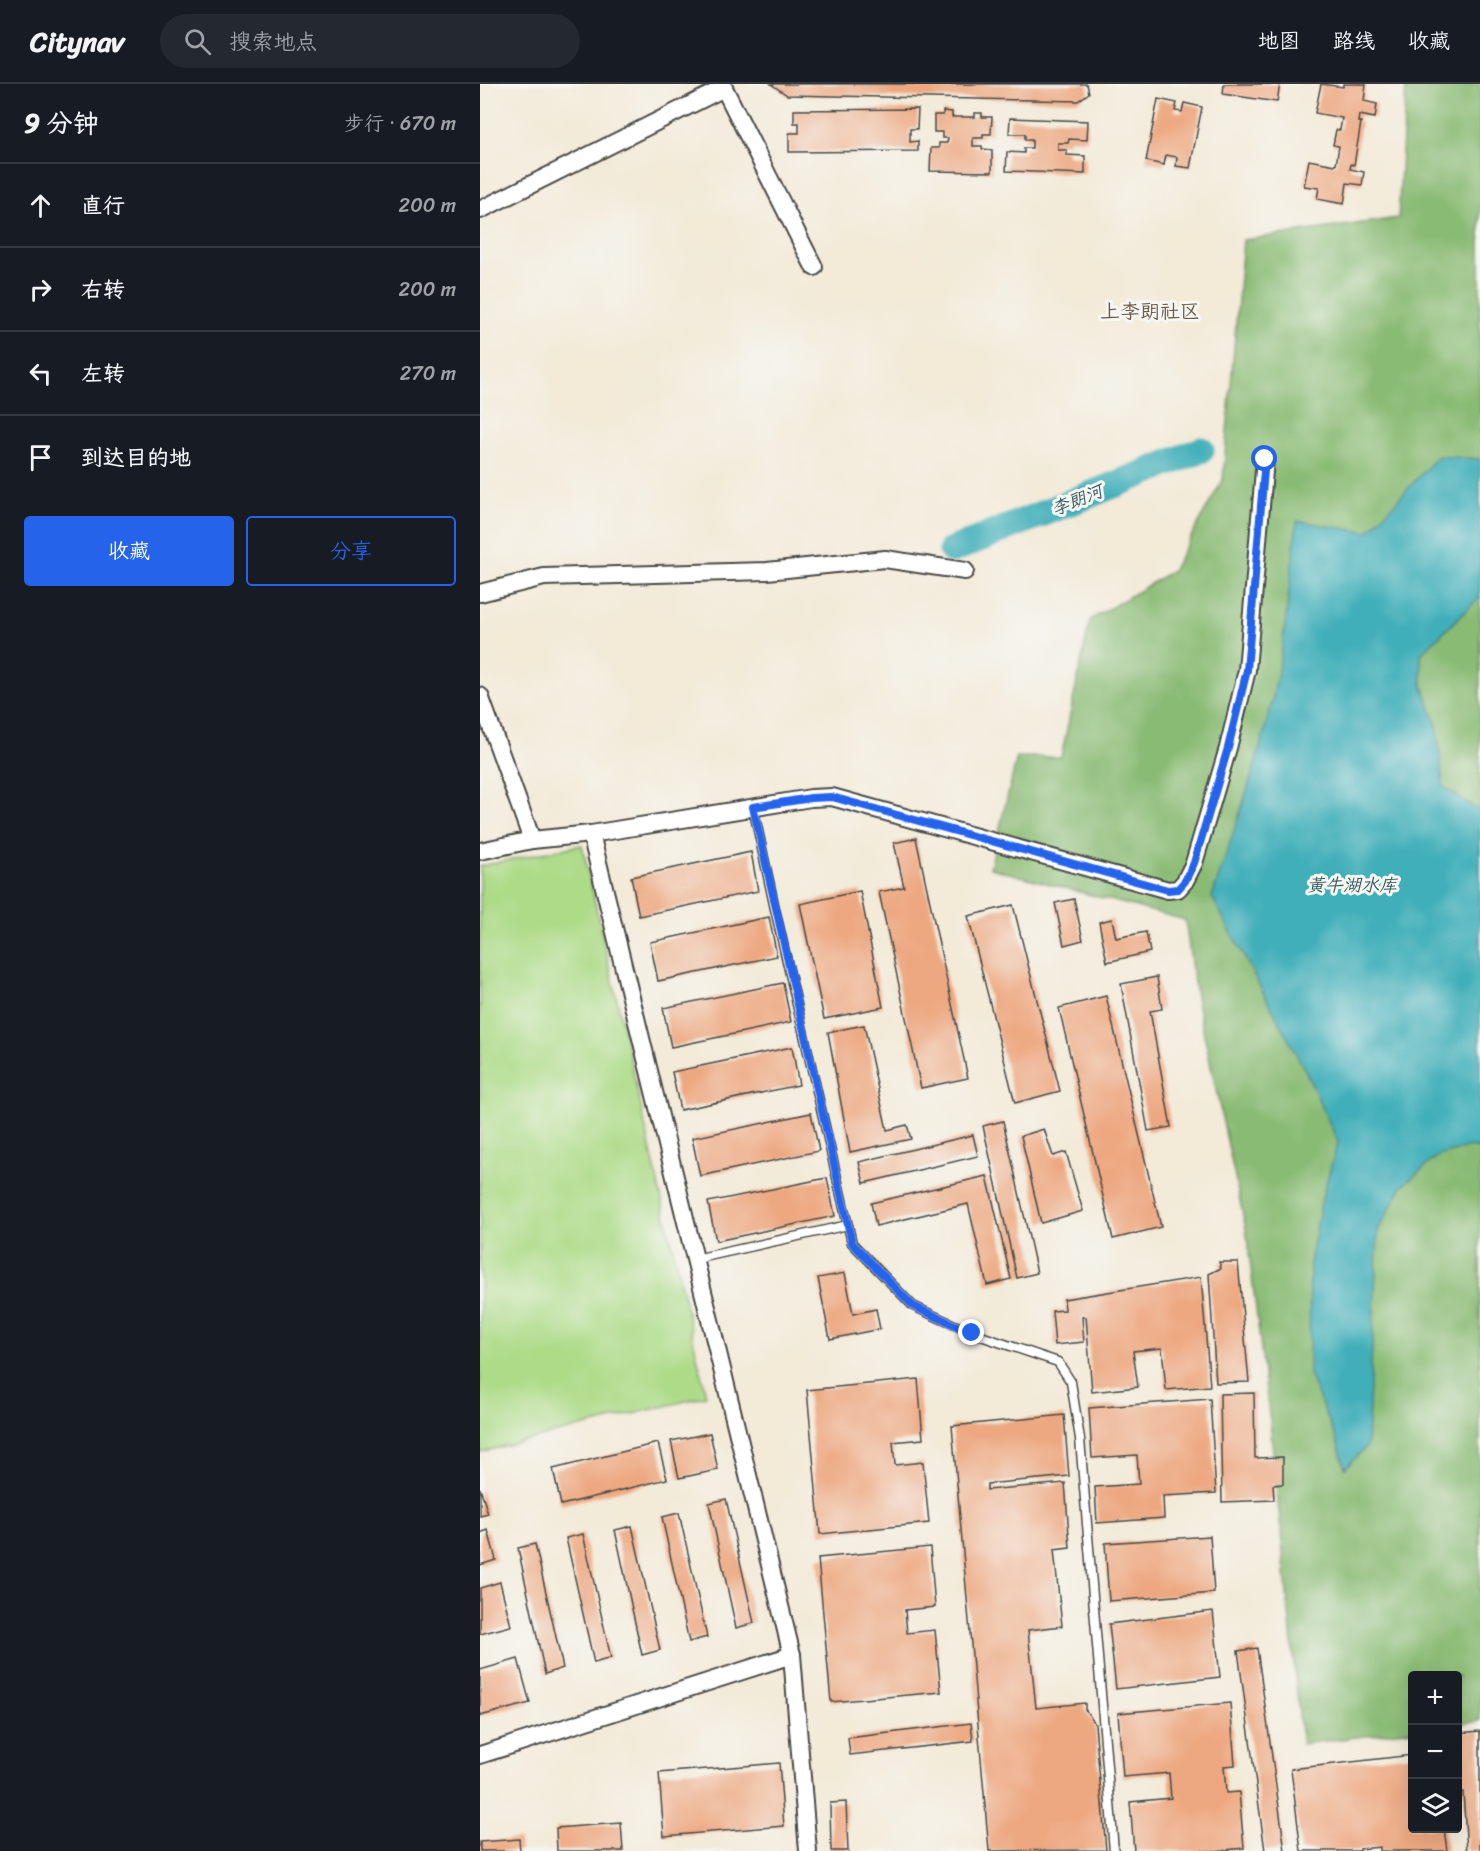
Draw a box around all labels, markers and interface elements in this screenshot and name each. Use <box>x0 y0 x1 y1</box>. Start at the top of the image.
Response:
search box <box>160 14 580 68</box>
text: Citynav <box>30 17 124 66</box>
text: 搜索地点 <box>229 22 317 61</box>
text: 地图 <box>1258 22 1300 60</box>
text: 路线 <box>1333 22 1375 60</box>
text: 收藏 <box>1408 22 1450 60</box>
icon: search <box>181 25 214 58</box>
text: 9 分钟 <box>24 100 99 146</box>
text: 步行 · 670 m <box>344 106 456 141</box>
text: 直行 <box>81 186 125 225</box>
text: 200 m <box>399 188 456 223</box>
icon: ahead <box>24 189 57 222</box>
text: 右转 <box>81 270 125 309</box>
text: 200 m <box>399 272 456 307</box>
icon: right <box>24 273 57 306</box>
district label: 上李朗社区 <box>1100 294 1200 329</box>
text: 左转 <box>81 354 125 393</box>
text: 270 m <box>400 356 456 391</box>
icon: left <box>24 357 57 390</box>
text: 到达目的地 <box>81 438 191 477</box>
icon: arrive <box>24 441 57 474</box>
route start <box>1251 445 1277 471</box>
water label: 李朗河 <box>1046 474 1111 525</box>
button: 收藏 <box>24 516 234 586</box>
button: 分享 <box>246 516 456 586</box>
water label: 黄牛湖水库 <box>1307 869 1399 901</box>
route end <box>958 1319 984 1345</box>
map controls <box>1408 1671 1462 1833</box>
button: + <box>1408 1671 1462 1725</box>
button: − <box>1408 1725 1462 1779</box>
button: layers <box>1408 1779 1462 1833</box>

